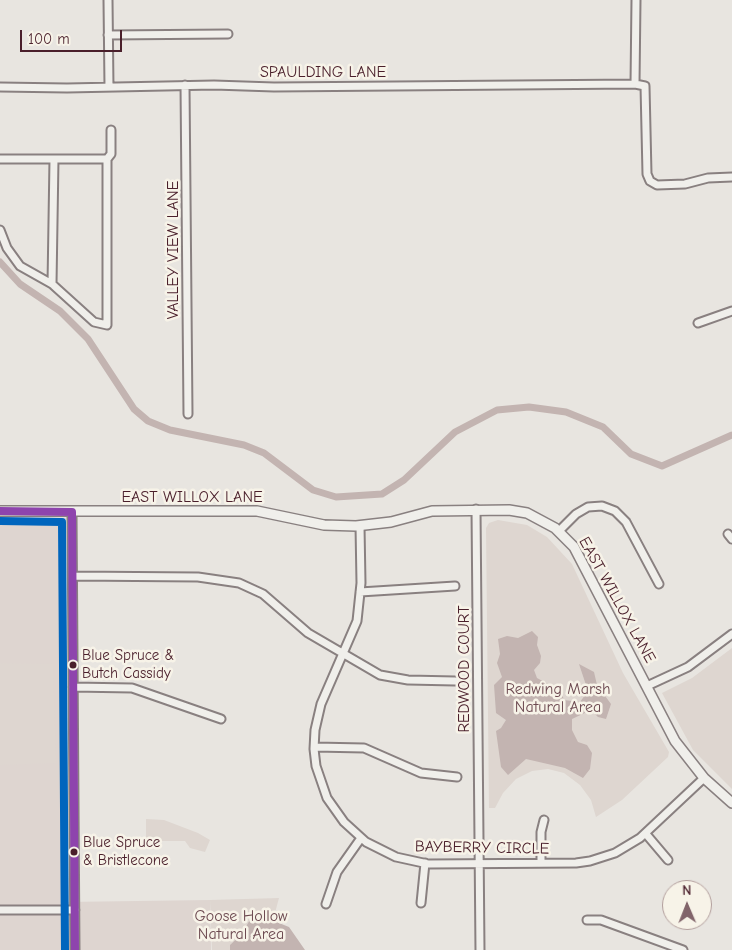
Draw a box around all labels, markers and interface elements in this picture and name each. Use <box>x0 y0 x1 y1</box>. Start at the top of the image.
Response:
scale bar <box>22 20 125 52</box>
text: 100 m <box>28 30 70 48</box>
street label: SPAULDING LANE <box>260 62 386 82</box>
street label: VALLEY VIEW LANE <box>163 181 183 319</box>
street label: EAST WILLOX LANE <box>121 487 263 507</box>
street label: EAST WILLOX LANE <box>574 534 660 666</box>
street label: REDWOOD COURT <box>454 605 474 733</box>
place label: Blue Spruce & Butch Cassidy <box>82 647 174 682</box>
marker: Blue Spruce & Butch Cassidy <box>68 660 78 670</box>
park label: Redwing Marsh Natural Area <box>506 679 610 717</box>
place label: Blue Spruce & Bristlecone <box>83 834 169 869</box>
street label: BAYBERRY CIRCLE <box>415 837 549 859</box>
marker: Blue Spruce & Bristlecone <box>69 847 79 857</box>
north arrow <box>662 880 712 930</box>
text: N <box>682 882 691 899</box>
park label: Goose Hollow Natural Area <box>194 906 288 944</box>

